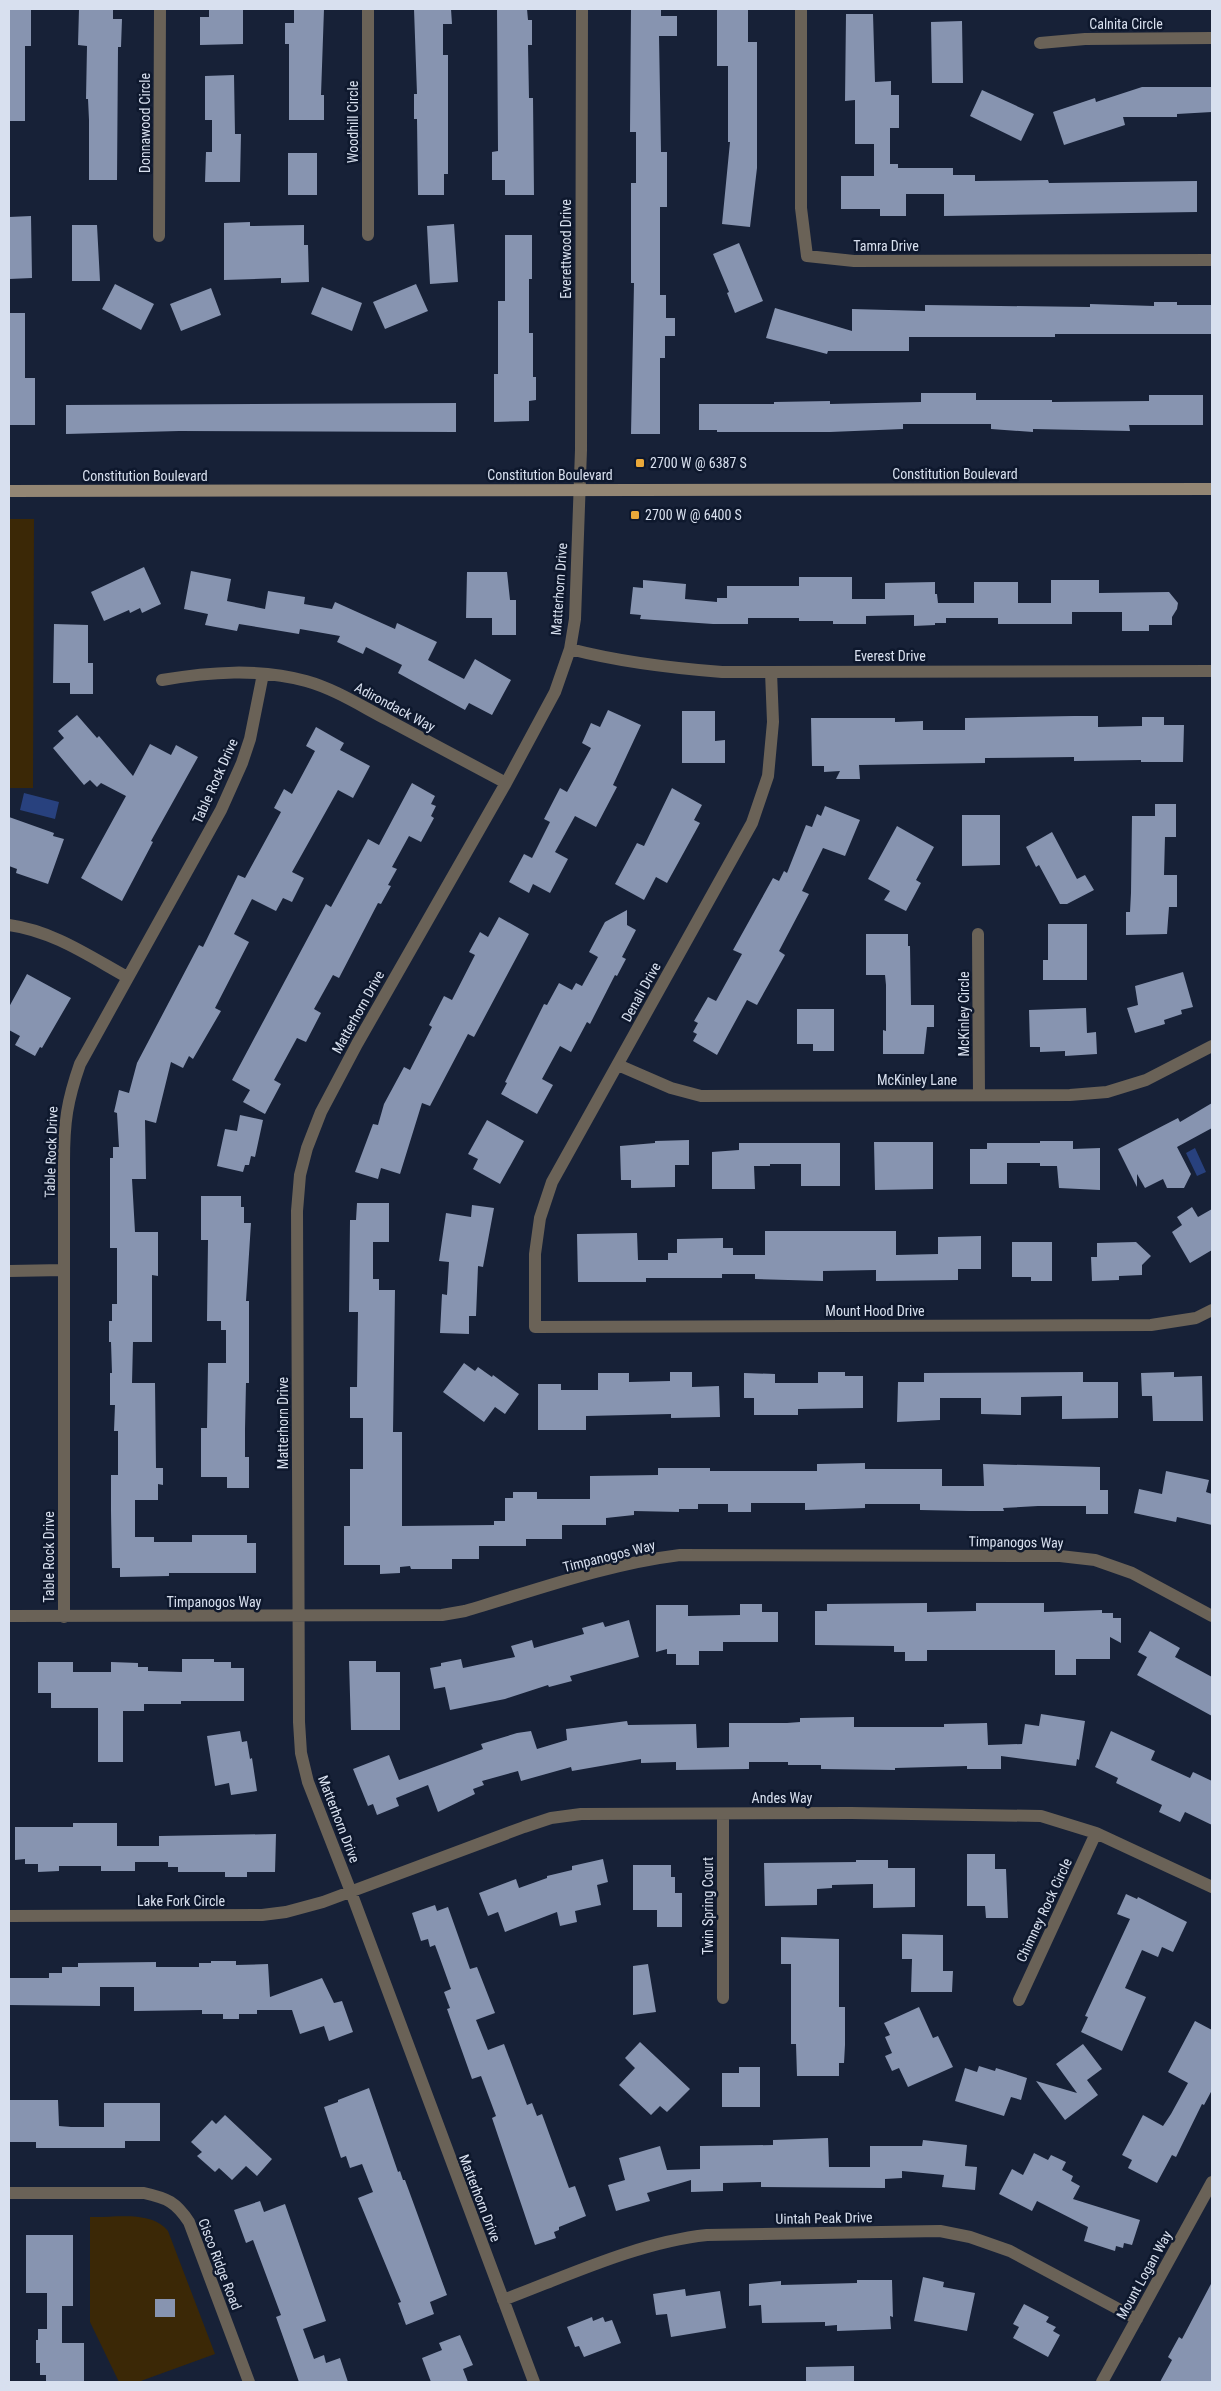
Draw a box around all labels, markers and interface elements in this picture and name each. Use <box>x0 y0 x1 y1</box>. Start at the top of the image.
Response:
street label: Calnita Circle <box>1089 16 1163 32</box>
street label: Donnawood Circle <box>137 73 153 173</box>
street label: Woodhill Circle <box>345 80 361 163</box>
street label: Everettwood Drive <box>558 199 574 299</box>
street label: Tamra Drive <box>853 238 919 254</box>
place label: 2700 W @ 6387 S <box>650 455 747 471</box>
marker: 2700 W @ 6387 S <box>634 457 646 469</box>
street label: Constitution Boulevard <box>892 466 1018 482</box>
street label: Constitution Boulevard <box>487 467 613 483</box>
street label: Constitution Boulevard <box>82 468 208 484</box>
place label: 2700 W @ 6400 S <box>645 507 742 523</box>
marker: 2700 W @ 6400 S <box>629 509 641 521</box>
street label: Matterhorn Drive <box>548 542 570 636</box>
street label: Everest Drive <box>854 648 926 664</box>
street label: Adirondack Way <box>352 679 438 735</box>
street label: Table Rock Drive <box>189 736 241 826</box>
street label: Denali Drive <box>618 959 664 1025</box>
street label: Matterhorn Drive <box>329 967 388 1056</box>
street label: McKinley Circle <box>956 971 972 1056</box>
street label: McKinley Lane <box>877 1072 957 1088</box>
street label: Table Rock Drive <box>41 1106 61 1198</box>
street label: Mount Hood Drive <box>825 1303 925 1319</box>
street label: Matterhorn Drive <box>275 1376 291 1469</box>
street label: Table Rock Drive <box>41 1511 57 1603</box>
street label: Timpanogos Way <box>968 1533 1064 1551</box>
street label: Timpanogos Way <box>561 1537 657 1575</box>
street label: Timpanogos Way <box>167 1594 262 1610</box>
street label: Matterhorn Drive <box>315 1773 363 1865</box>
street label: Andes Way <box>752 1790 813 1806</box>
street label: Chimney Rock Circle <box>1013 1855 1075 1964</box>
street label: Twin Spring Court <box>700 1857 716 1955</box>
street label: Lake Fork Circle <box>137 1893 226 1909</box>
street label: Matterhorn Drive <box>456 2152 504 2244</box>
street label: Uintah Peak Drive <box>775 2209 873 2227</box>
street label: Cisco Ridge Road <box>195 2216 245 2312</box>
street label: Mount Logan Way <box>1113 2228 1175 2322</box>

